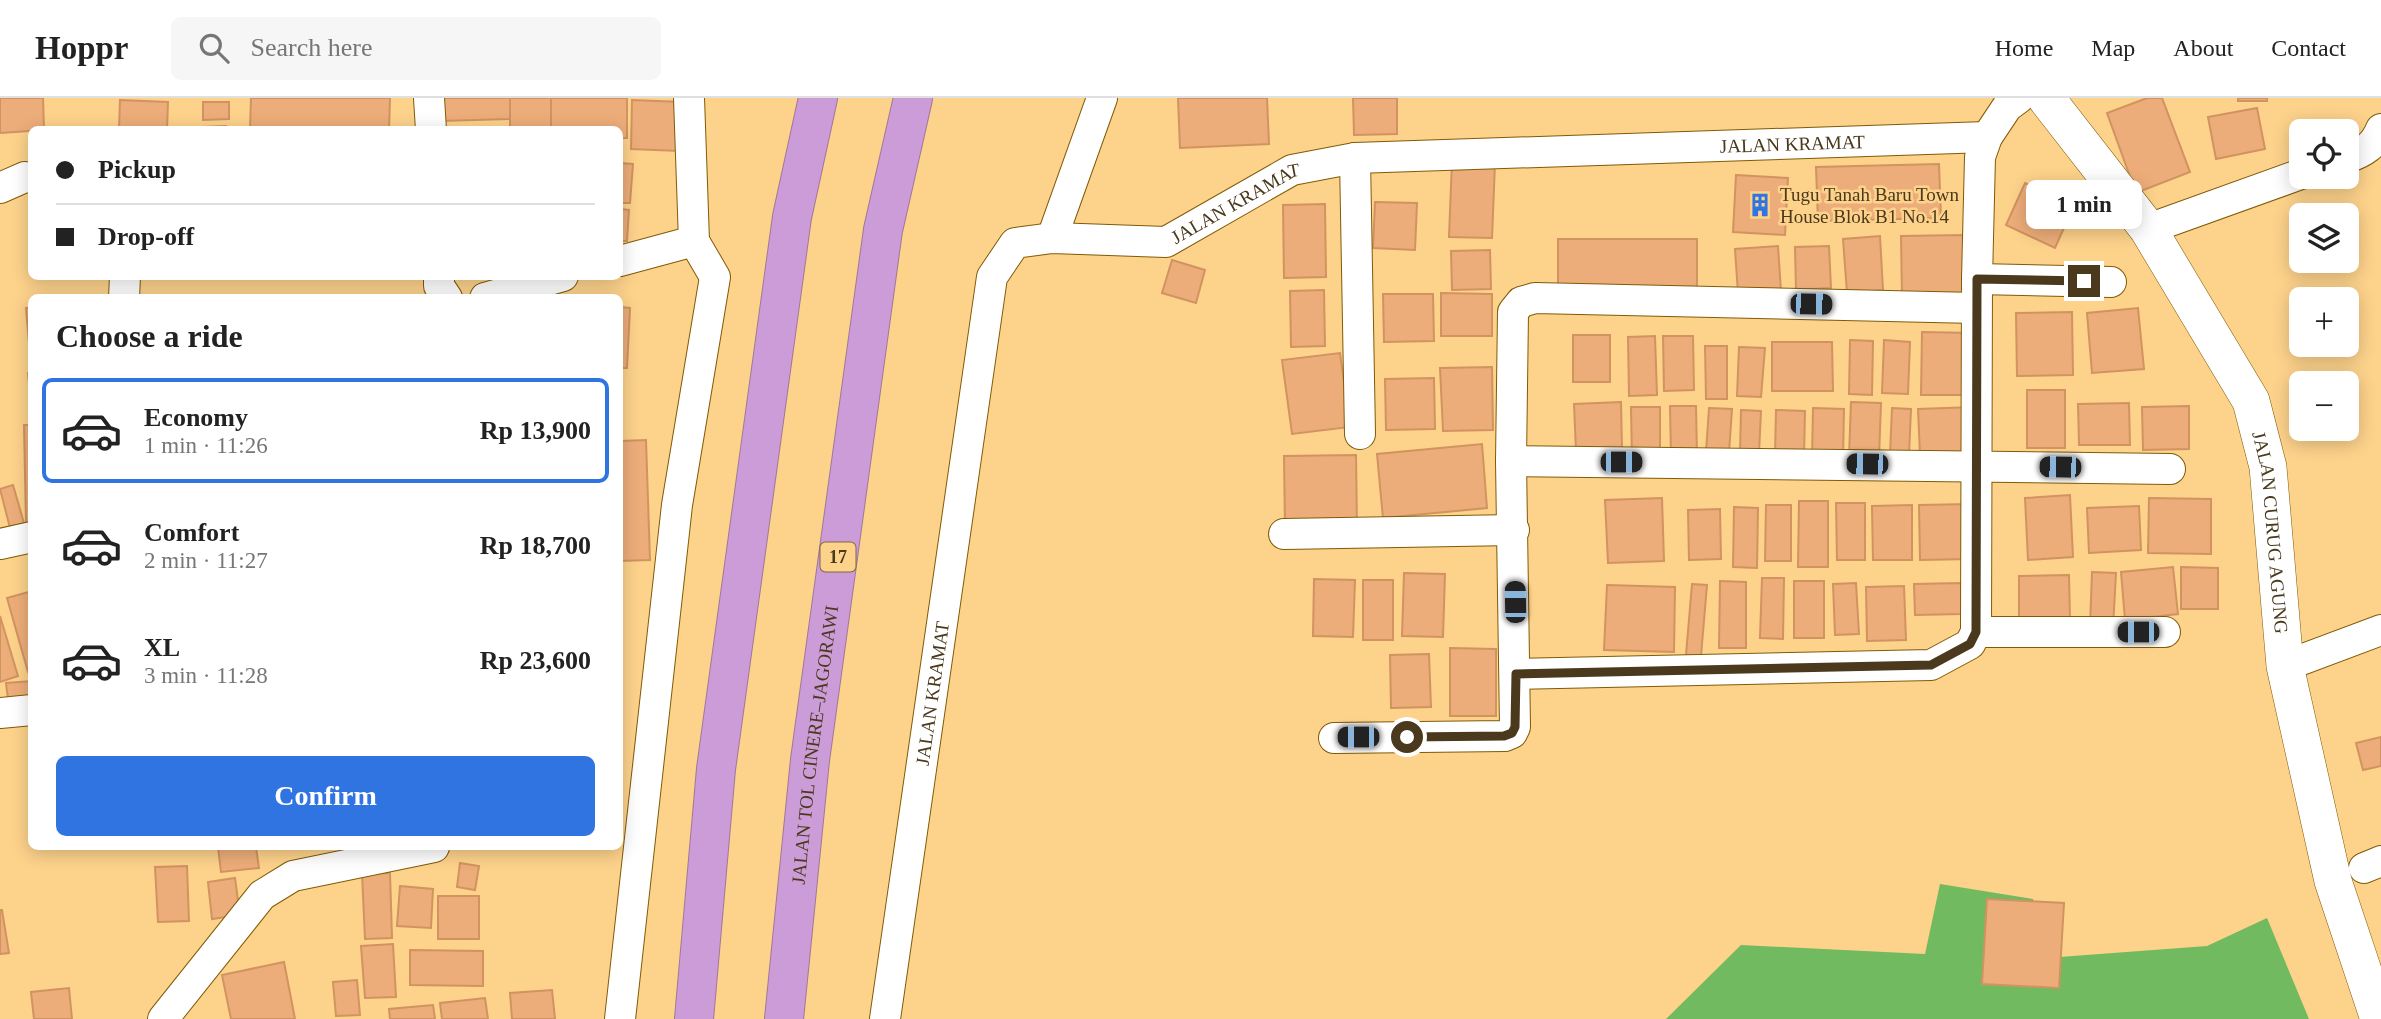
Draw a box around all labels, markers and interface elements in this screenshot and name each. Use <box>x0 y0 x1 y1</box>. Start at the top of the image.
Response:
search box <box>171 17 661 80</box>
icon: search <box>195 29 233 67</box>
text: Hoppr <box>35 30 129 66</box>
text: Search here <box>251 33 373 62</box>
text: Home <box>1995 35 2053 61</box>
text: Map <box>2091 35 2135 61</box>
text: About <box>2173 35 2233 61</box>
text: Contact <box>2271 35 2346 61</box>
map controls <box>2289 119 2359 441</box>
button: locate <box>2289 119 2359 189</box>
street label: JALAN KRAMAT <box>1719 131 1866 157</box>
text: Pickup <box>98 155 176 184</box>
street label: JALAN KRAMAT <box>1167 159 1302 248</box>
callout: 1 min <box>2026 180 2142 228</box>
place label: Tugu Tanah Baru Town House Blok B1 No.14 <box>1780 184 1960 227</box>
building icon: Tugu Tanah Baru Town House Blok B1 No.14 <box>1746 191 1774 219</box>
text: 1 min <box>2056 192 2112 217</box>
button: layers <box>2289 203 2359 273</box>
text: Drop-off <box>98 222 194 251</box>
route end <box>2068 265 2100 297</box>
button: + <box>2289 287 2359 357</box>
car <box>1790 293 1833 315</box>
text: Choose a ride <box>56 318 243 354</box>
button: − <box>2289 371 2359 441</box>
icon: car <box>60 399 123 462</box>
text: Economy <box>144 403 248 432</box>
text: Rp 13,900 <box>480 416 591 445</box>
street label: JALAN CURUG AGUNG <box>2248 429 2292 635</box>
text: 1 min · 11:26 <box>144 433 268 458</box>
car <box>1601 452 1643 473</box>
car <box>1846 453 1889 475</box>
car <box>2039 456 2082 478</box>
icon: car <box>60 514 123 577</box>
text: Comfort <box>144 518 239 547</box>
text: Rp 18,700 <box>480 531 591 560</box>
road number: 17 <box>820 542 856 572</box>
text: 2 min · 11:27 <box>144 548 268 573</box>
car <box>1505 581 1526 623</box>
street label: JALAN TOL CINERE–JAGORAWI <box>788 604 842 885</box>
street label: JALAN KRAMAT <box>912 620 953 767</box>
car <box>2118 622 2160 643</box>
icon: car <box>60 629 123 692</box>
text: XL <box>144 633 180 662</box>
text: Rp 23,600 <box>480 646 591 675</box>
text: 3 min · 11:28 <box>144 663 268 688</box>
route start <box>1391 721 1423 753</box>
car <box>1338 727 1380 748</box>
button: Confirm <box>56 756 595 836</box>

